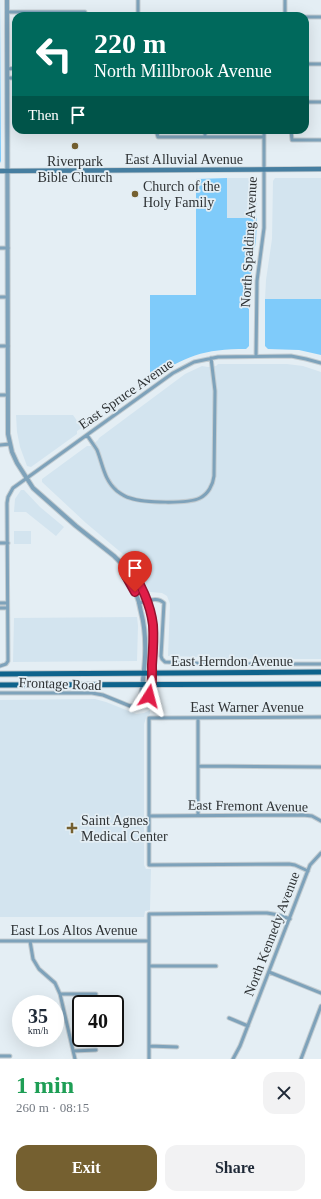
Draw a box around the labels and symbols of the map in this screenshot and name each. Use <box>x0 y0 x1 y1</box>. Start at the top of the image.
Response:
marker: Riverpark Bible Church <box>70 141 80 151</box>
street label: East Alluvial Avenue <box>125 152 243 167</box>
place label: Riverpark Bible Church <box>37 154 113 185</box>
street label: North Spalding Avenue <box>238 176 260 308</box>
place label: Church of the Holy Family <box>143 179 220 210</box>
marker: Church of the Holy Family <box>130 189 140 199</box>
street label: East Spruce Avenue <box>76 356 176 432</box>
pin <box>118 551 152 592</box>
street label: East Herndon Avenue <box>171 654 293 669</box>
street label: Frontage Road <box>18 675 102 693</box>
position arrow <box>128 675 170 717</box>
street label: East Warner Avenue <box>190 700 304 715</box>
street label: East Fremont Avenue <box>188 797 308 815</box>
place label: Saint Agnes Medical Center <box>81 813 168 844</box>
marker: Saint Agnes Medical Center <box>66 822 78 834</box>
street label: North Kennedy Avenue <box>241 870 303 998</box>
street label: East Los Altos Avenue <box>11 923 137 938</box>
speed limit sign: 40 <box>72 995 124 1047</box>

